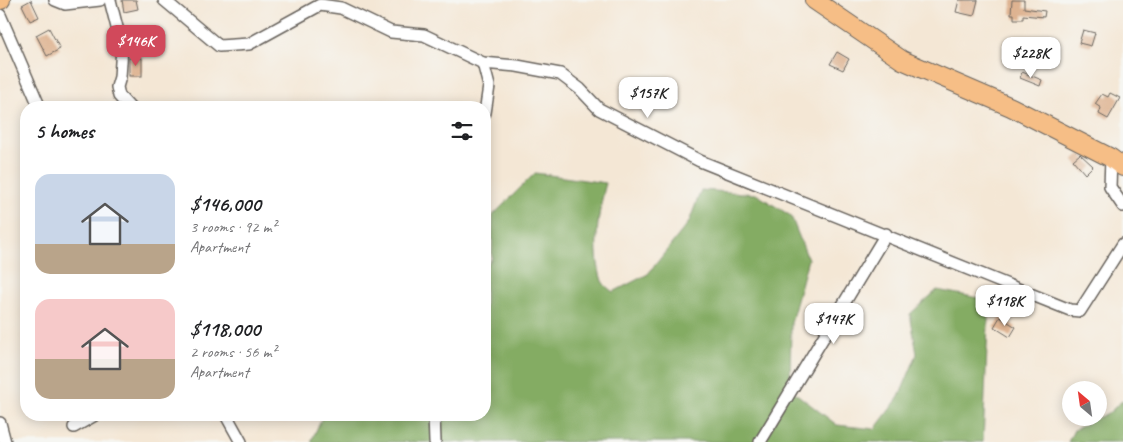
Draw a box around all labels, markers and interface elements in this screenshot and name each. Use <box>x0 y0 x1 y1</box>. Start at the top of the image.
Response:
pin: $146K <box>101 24 171 67</box>
text: $146K <box>117 31 155 51</box>
pin: $228K <box>996 36 1066 79</box>
text: $228K <box>1013 43 1049 63</box>
pin: $157K <box>613 76 683 119</box>
text: $157K <box>630 83 666 103</box>
icon: filters <box>448 117 476 145</box>
text: 5 homes <box>35 118 94 144</box>
text: $146,000 <box>190 191 261 217</box>
icon: home <box>75 194 135 254</box>
text: 3 rooms · 92 m² <box>190 217 276 237</box>
text: Apartment <box>190 237 249 257</box>
pin: $118K <box>970 284 1040 327</box>
text: $118K <box>987 291 1023 311</box>
pin: $147K <box>799 302 869 345</box>
text: $147K <box>816 309 852 329</box>
text: $118,000 <box>190 316 260 342</box>
icon: home <box>75 319 135 379</box>
text: 2 rooms · 56 m² <box>190 342 276 362</box>
text: Apartment <box>190 362 249 382</box>
north arrow <box>1062 381 1108 426</box>
map controls <box>1062 381 1107 426</box>

